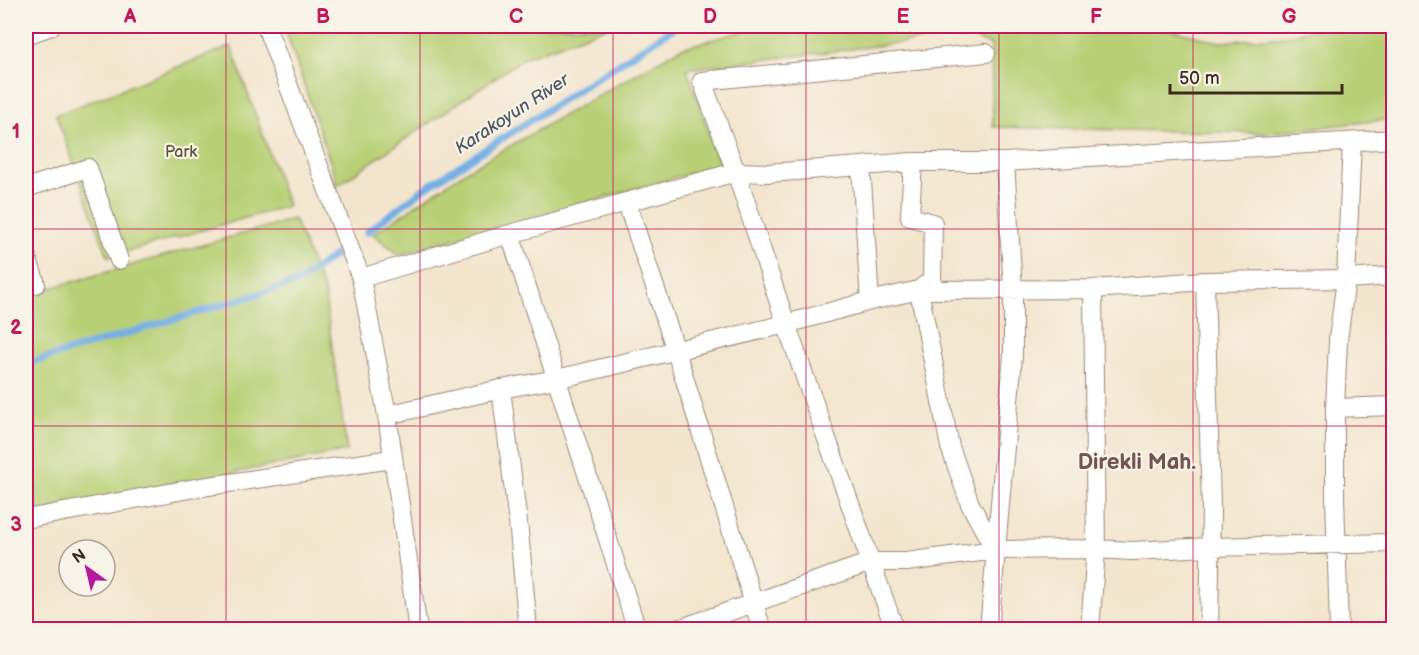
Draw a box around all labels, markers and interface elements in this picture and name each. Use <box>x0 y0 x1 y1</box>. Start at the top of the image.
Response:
text: A <box>123 5 137 29</box>
text: B <box>316 5 330 29</box>
text: C <box>509 5 523 29</box>
text: D <box>703 5 717 29</box>
text: E <box>897 5 910 29</box>
text: F <box>1090 5 1102 29</box>
text: G <box>1282 5 1297 29</box>
scale bar <box>1170 57 1342 95</box>
text: 50 m <box>1179 68 1220 89</box>
water label: Karakoyun River <box>451 69 574 159</box>
text: 1 <box>12 120 20 144</box>
park label: Park <box>165 143 197 162</box>
text: 2 <box>10 316 22 340</box>
district label: Direkli Mah. <box>1078 449 1196 476</box>
text: 3 <box>10 513 22 537</box>
north arrow <box>57 538 117 598</box>
text: N <box>69 546 90 568</box>

